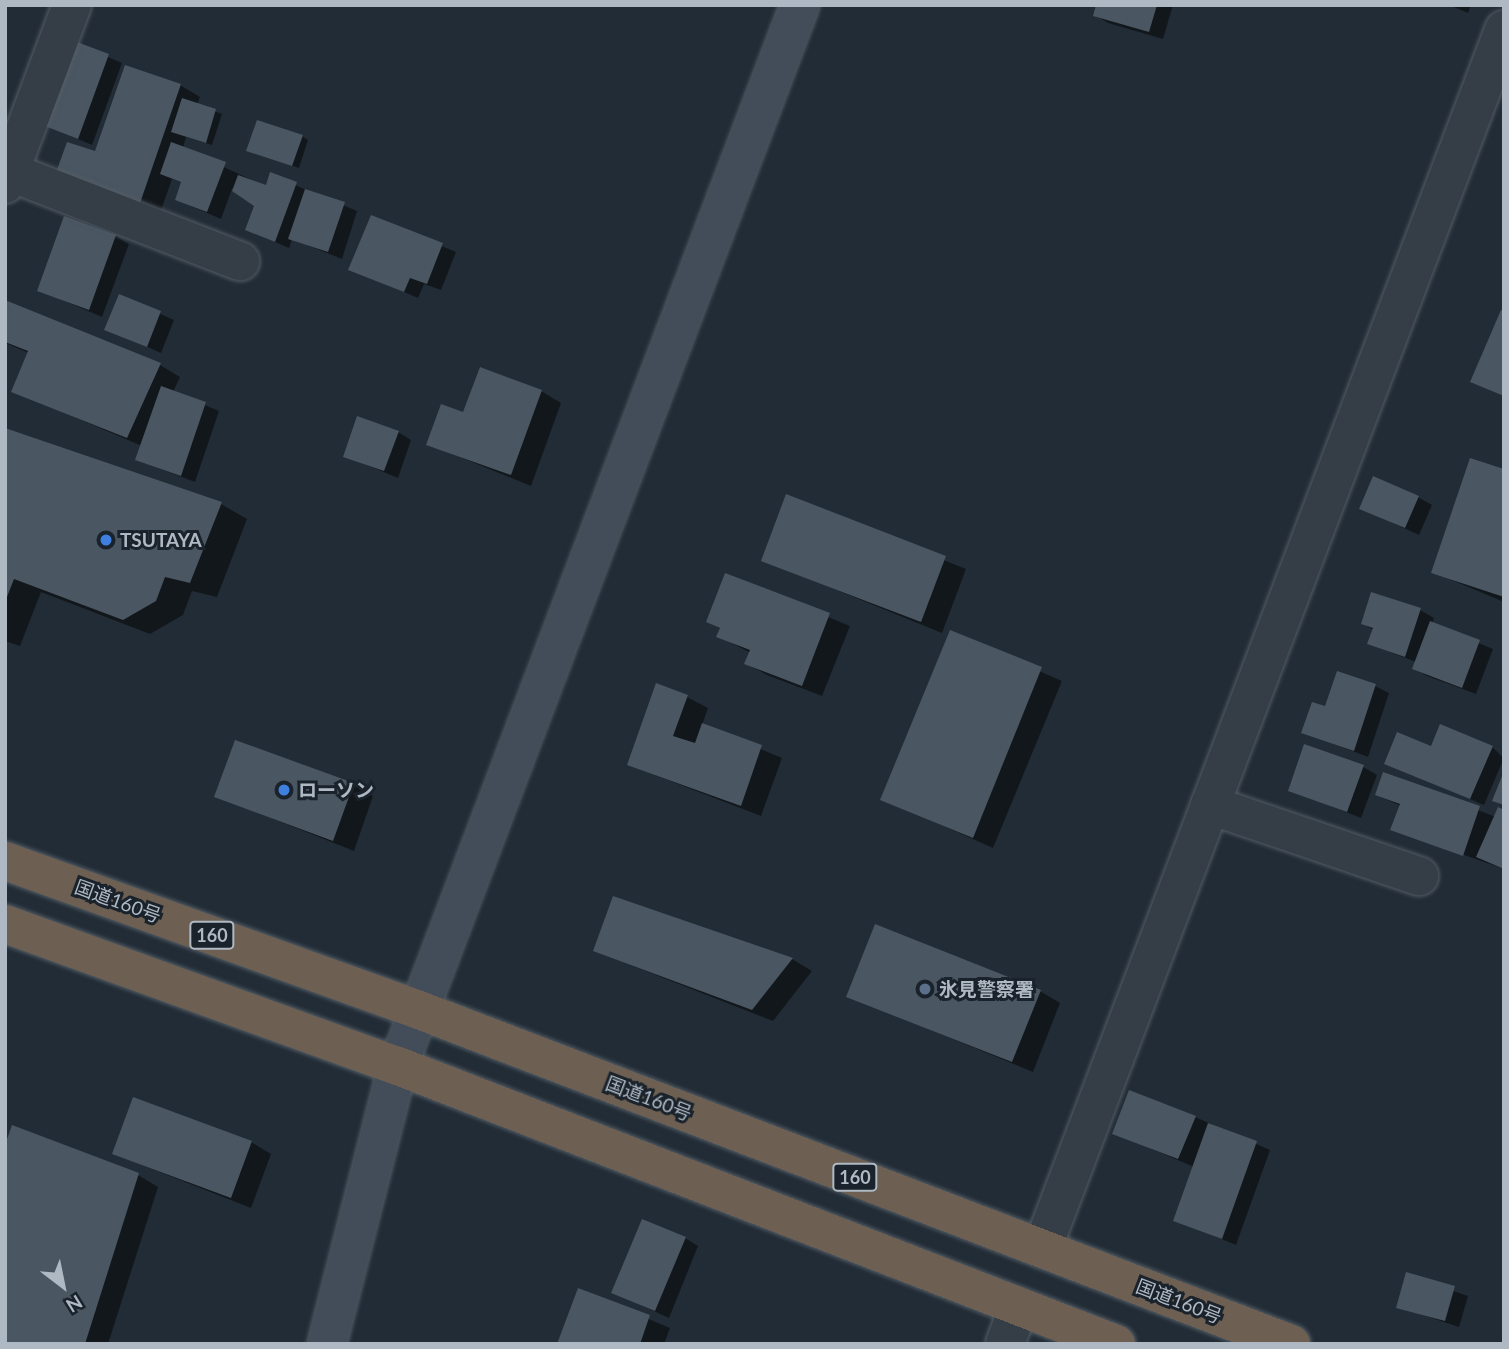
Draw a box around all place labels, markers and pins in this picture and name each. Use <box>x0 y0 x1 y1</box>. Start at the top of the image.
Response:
place label: TSUTAYA <box>120 529 202 551</box>
marker: TSUTAYA <box>98 532 114 548</box>
place label: ローソン <box>298 779 374 801</box>
marker: ローソン <box>276 782 292 798</box>
place label: 氷見警察署 <box>939 978 1034 1000</box>
marker: 氷見警察署 <box>917 981 933 997</box>

